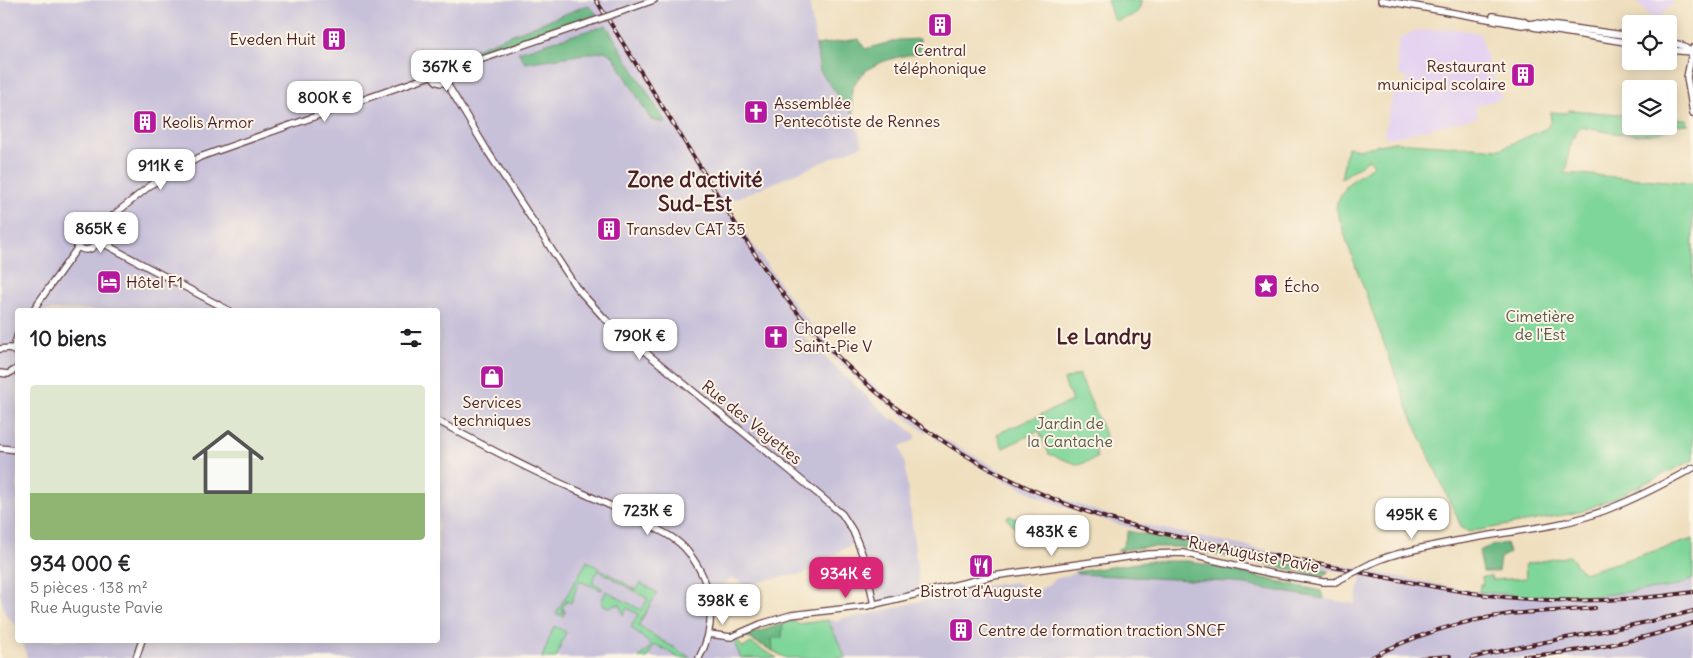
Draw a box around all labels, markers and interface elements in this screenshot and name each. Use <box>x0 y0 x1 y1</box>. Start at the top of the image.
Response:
building icon: Central téléphonique <box>927 12 953 38</box>
map controls <box>1622 15 1677 135</box>
button: locate <box>1622 15 1677 70</box>
building icon: Eveden Huit <box>321 26 347 52</box>
place label: Eveden Huit <box>230 29 317 49</box>
place label: Central téléphonique <box>894 40 986 78</box>
pin: 367K € <box>406 49 488 92</box>
text: 367K € <box>422 56 472 76</box>
place label: Restaurant municipal scolaire <box>1377 56 1507 94</box>
building icon: Restaurant municipal scolaire <box>1510 62 1536 88</box>
pin: 800K € <box>284 80 366 123</box>
button: layers <box>1622 80 1677 135</box>
text: 800K € <box>298 87 352 107</box>
place label: Assemblée Pentecôtiste de Rennes <box>774 93 940 131</box>
church icon: Assemblée Pentecôtiste de Rennes <box>743 99 769 125</box>
building icon: Keolis Armor <box>132 109 158 135</box>
place label: Keolis Armor <box>162 112 254 132</box>
pin: 911K € <box>120 148 202 191</box>
text: 911K € <box>138 155 184 175</box>
district label: Zone d'activité Sud-Est <box>627 166 763 217</box>
pin: 865K € <box>60 212 142 254</box>
building icon: Transdev CAT 35 <box>596 216 622 242</box>
text: 865K € <box>75 218 127 238</box>
place label: Transdev CAT 35 <box>626 219 745 239</box>
hotel icon: Hôtel F1 <box>96 269 122 295</box>
place label: Hôtel F1 <box>126 272 183 292</box>
place icon: Écho <box>1253 273 1279 299</box>
place label: Écho <box>1284 276 1320 296</box>
park label: Cimetière de l'Est <box>1505 306 1575 344</box>
pin: 790K € <box>599 318 681 361</box>
place label: Chapelle Saint-Pie V <box>794 318 872 356</box>
district label: Le Landry <box>1056 323 1152 350</box>
icon: filters <box>397 324 425 352</box>
church icon: Chapelle Saint-Pie V <box>763 324 789 350</box>
text: 10 biens <box>30 325 106 352</box>
text: 790K € <box>614 325 666 345</box>
shop icon: Services techniques <box>479 364 505 390</box>
street label: Rue des Veyettes <box>698 376 806 468</box>
place label: Services techniques <box>453 392 531 430</box>
park label: Jardin de la Cantache <box>1027 413 1113 451</box>
icon: home <box>183 417 273 507</box>
pin: 723K € <box>607 494 689 536</box>
pin: 495K € <box>1371 498 1453 540</box>
text: 723K € <box>623 500 673 520</box>
text: 495K € <box>1386 504 1438 524</box>
pin: 483K € <box>1011 514 1093 557</box>
text: 483K € <box>1026 521 1078 541</box>
street label: Rue Auguste Pavie <box>1187 532 1321 576</box>
text: 934 000 € <box>30 550 131 577</box>
restaurant icon: Bistrot d'Auguste <box>968 553 994 579</box>
pin: 934K € <box>805 556 887 599</box>
text: 934K € <box>820 563 872 583</box>
text: 5 pièces · 138 m² <box>30 577 148 597</box>
place label: Bistrot d'Auguste <box>920 581 1042 601</box>
pin: 398K € <box>682 584 764 626</box>
text: 398K € <box>697 590 749 610</box>
text: Rue Auguste Pavie <box>30 597 163 617</box>
building icon: Centre de formation traction SNCF <box>948 617 974 643</box>
place label: Centre de formation traction SNCF <box>978 620 1226 640</box>

